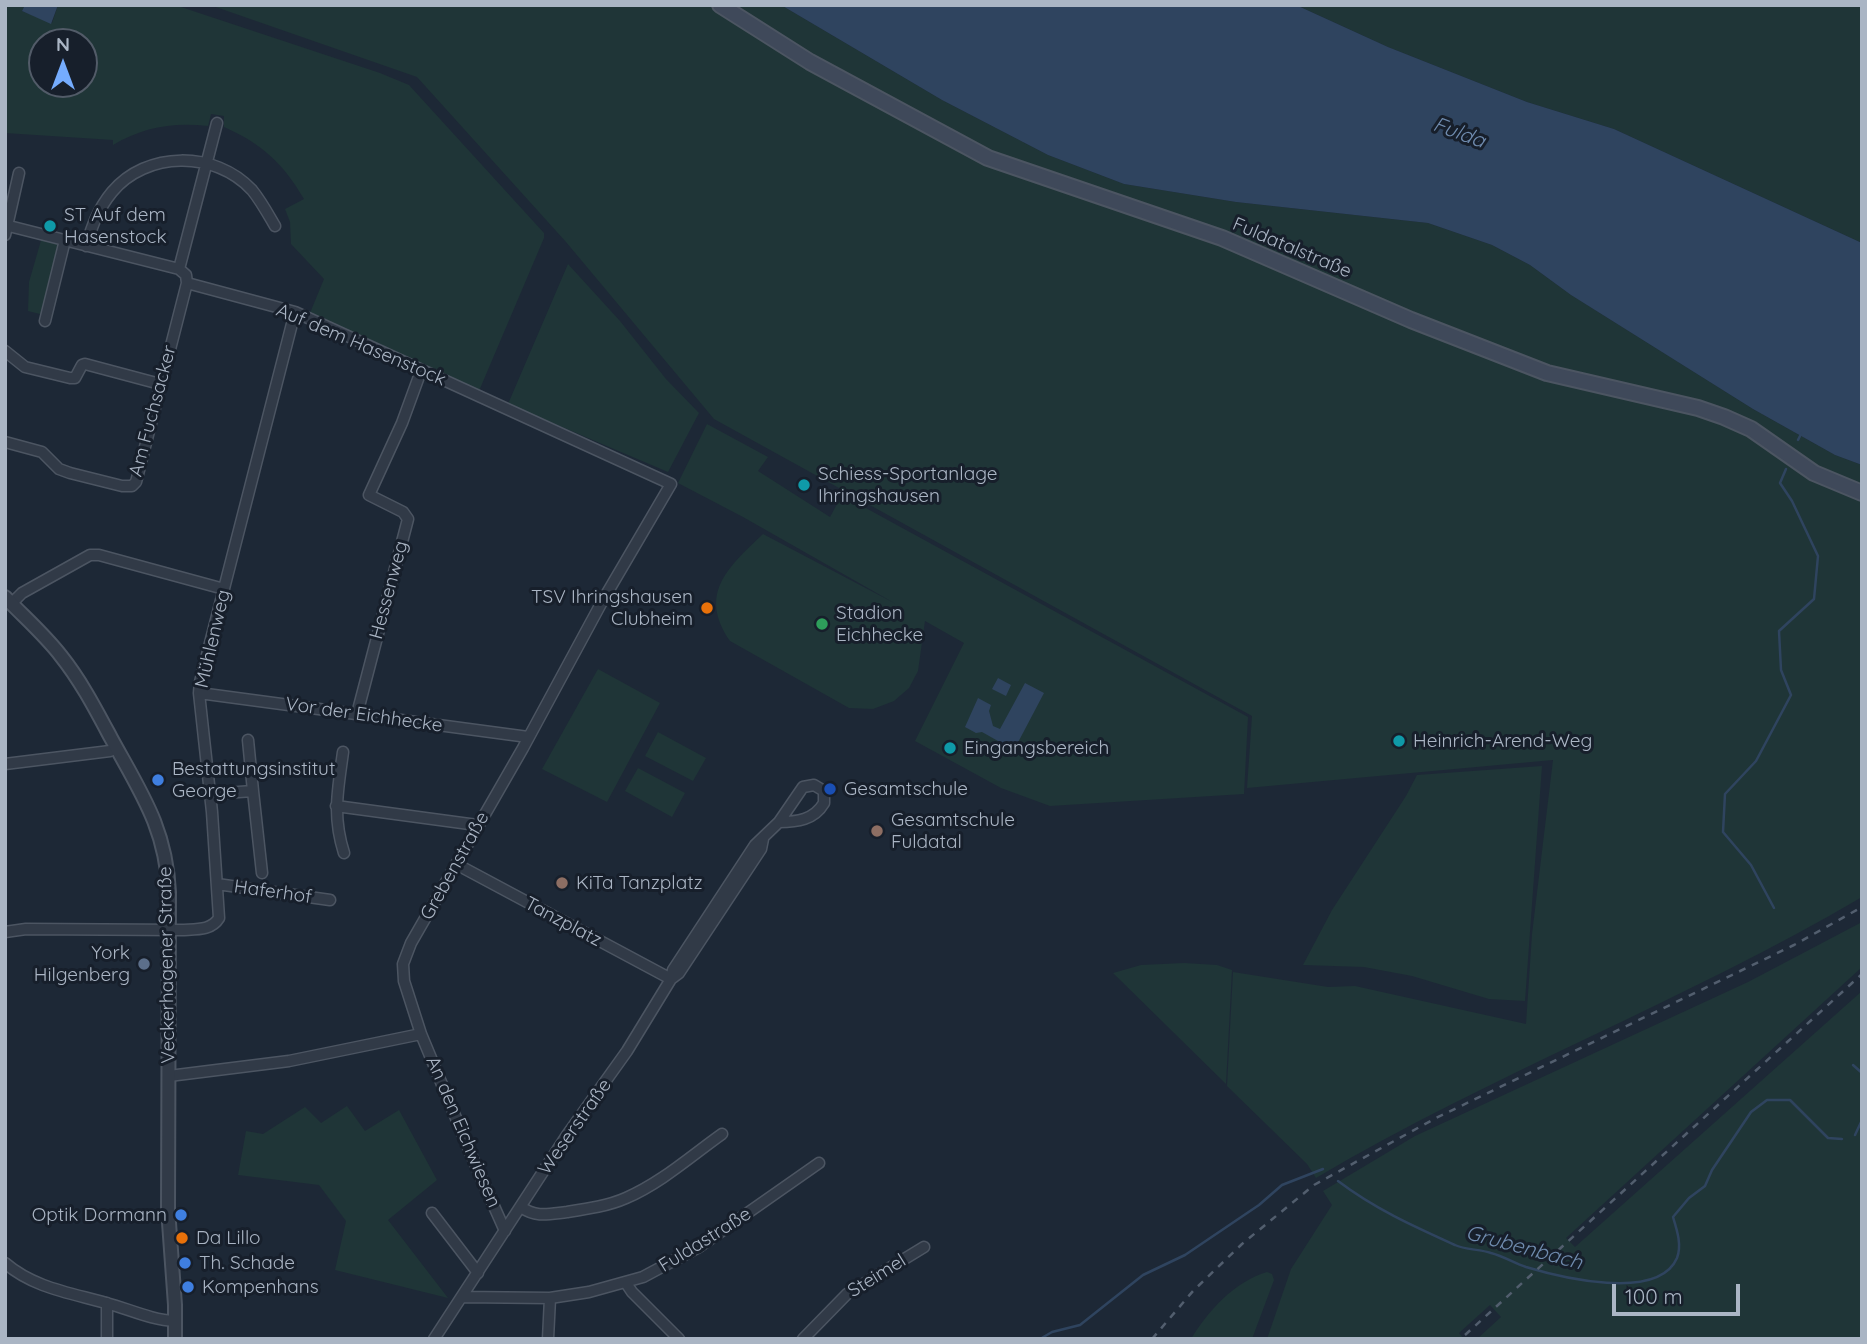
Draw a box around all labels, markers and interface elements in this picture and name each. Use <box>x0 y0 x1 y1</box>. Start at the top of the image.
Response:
north arrow <box>28 28 98 98</box>
text: N <box>56 32 70 56</box>
water label: Fulda <box>1430 112 1488 154</box>
place label: ST Auf dem Hasenstock <box>64 204 167 248</box>
street label: Fuldatalstraße <box>1229 213 1355 283</box>
marker: ST Auf dem Hasenstock <box>42 218 58 234</box>
street label: Auf dem Hasenstock <box>273 299 449 391</box>
street label: Am Fuchsacker <box>125 343 181 479</box>
place label: Schiess-Sportanlage Ihringshausen <box>818 463 997 507</box>
marker: Schiess-Sportanlage Ihringshausen <box>796 477 812 493</box>
street label: Hessenweg <box>365 538 413 642</box>
place label: TSV Ihringshausen Clubheim <box>531 586 693 630</box>
street label: Mühlenweg <box>191 588 235 690</box>
marker: TSV Ihringshausen Clubheim <box>699 600 715 616</box>
place label: Stadion Eichhecke <box>836 602 923 646</box>
marker: Stadion Eichhecke <box>814 616 830 632</box>
street label: Vor der Eichhecke <box>284 693 444 737</box>
place label: Heinrich-Arend-Weg <box>1413 730 1592 752</box>
marker: Heinrich-Arend-Weg <box>1391 733 1407 749</box>
place label: Eingangsbereich <box>964 737 1109 759</box>
marker: Eingangsbereich <box>942 740 958 756</box>
place label: Bestattungsinstitut George <box>172 758 335 802</box>
marker: Bestattungsinstitut George <box>150 772 166 788</box>
place label: Gesamtschule <box>844 778 968 800</box>
marker: Gesamtschule <box>822 781 838 797</box>
street label: Grebenstraße <box>416 808 494 924</box>
place label: Gesamtschule Fuldatal <box>891 809 1015 853</box>
marker: Gesamtschule Fuldatal <box>869 823 885 839</box>
street label: Veckerhagener Straße <box>154 866 180 1064</box>
place label: KiTa Tanzplatz <box>576 872 703 894</box>
street label: Haferhof <box>233 875 313 909</box>
marker: KiTa Tanzplatz <box>554 875 570 891</box>
street label: Tanzplatz <box>521 892 605 952</box>
place label: York Hilgenberg <box>34 942 130 986</box>
marker: York Hilgenberg <box>136 956 152 972</box>
street label: An den Eichwiesen <box>421 1053 505 1211</box>
street label: Weserstraße <box>534 1075 616 1179</box>
street label: Fuldastraße <box>655 1203 755 1277</box>
place label: Optik Dormann <box>32 1204 167 1226</box>
marker: Optik Dormann <box>173 1207 189 1223</box>
water label: Grubenbach <box>1463 1220 1585 1276</box>
place label: Da Lillo <box>196 1227 261 1249</box>
marker: Da Lillo <box>174 1230 190 1246</box>
street label: Steimel <box>844 1249 910 1303</box>
place label: Th. Schade <box>199 1252 295 1274</box>
marker: Th. Schade <box>177 1255 193 1271</box>
scale bar <box>1615 1270 1743 1314</box>
place label: Kompenhans <box>202 1276 319 1298</box>
marker: Kompenhans <box>180 1279 196 1295</box>
text: 100 m <box>1625 1283 1683 1309</box>

